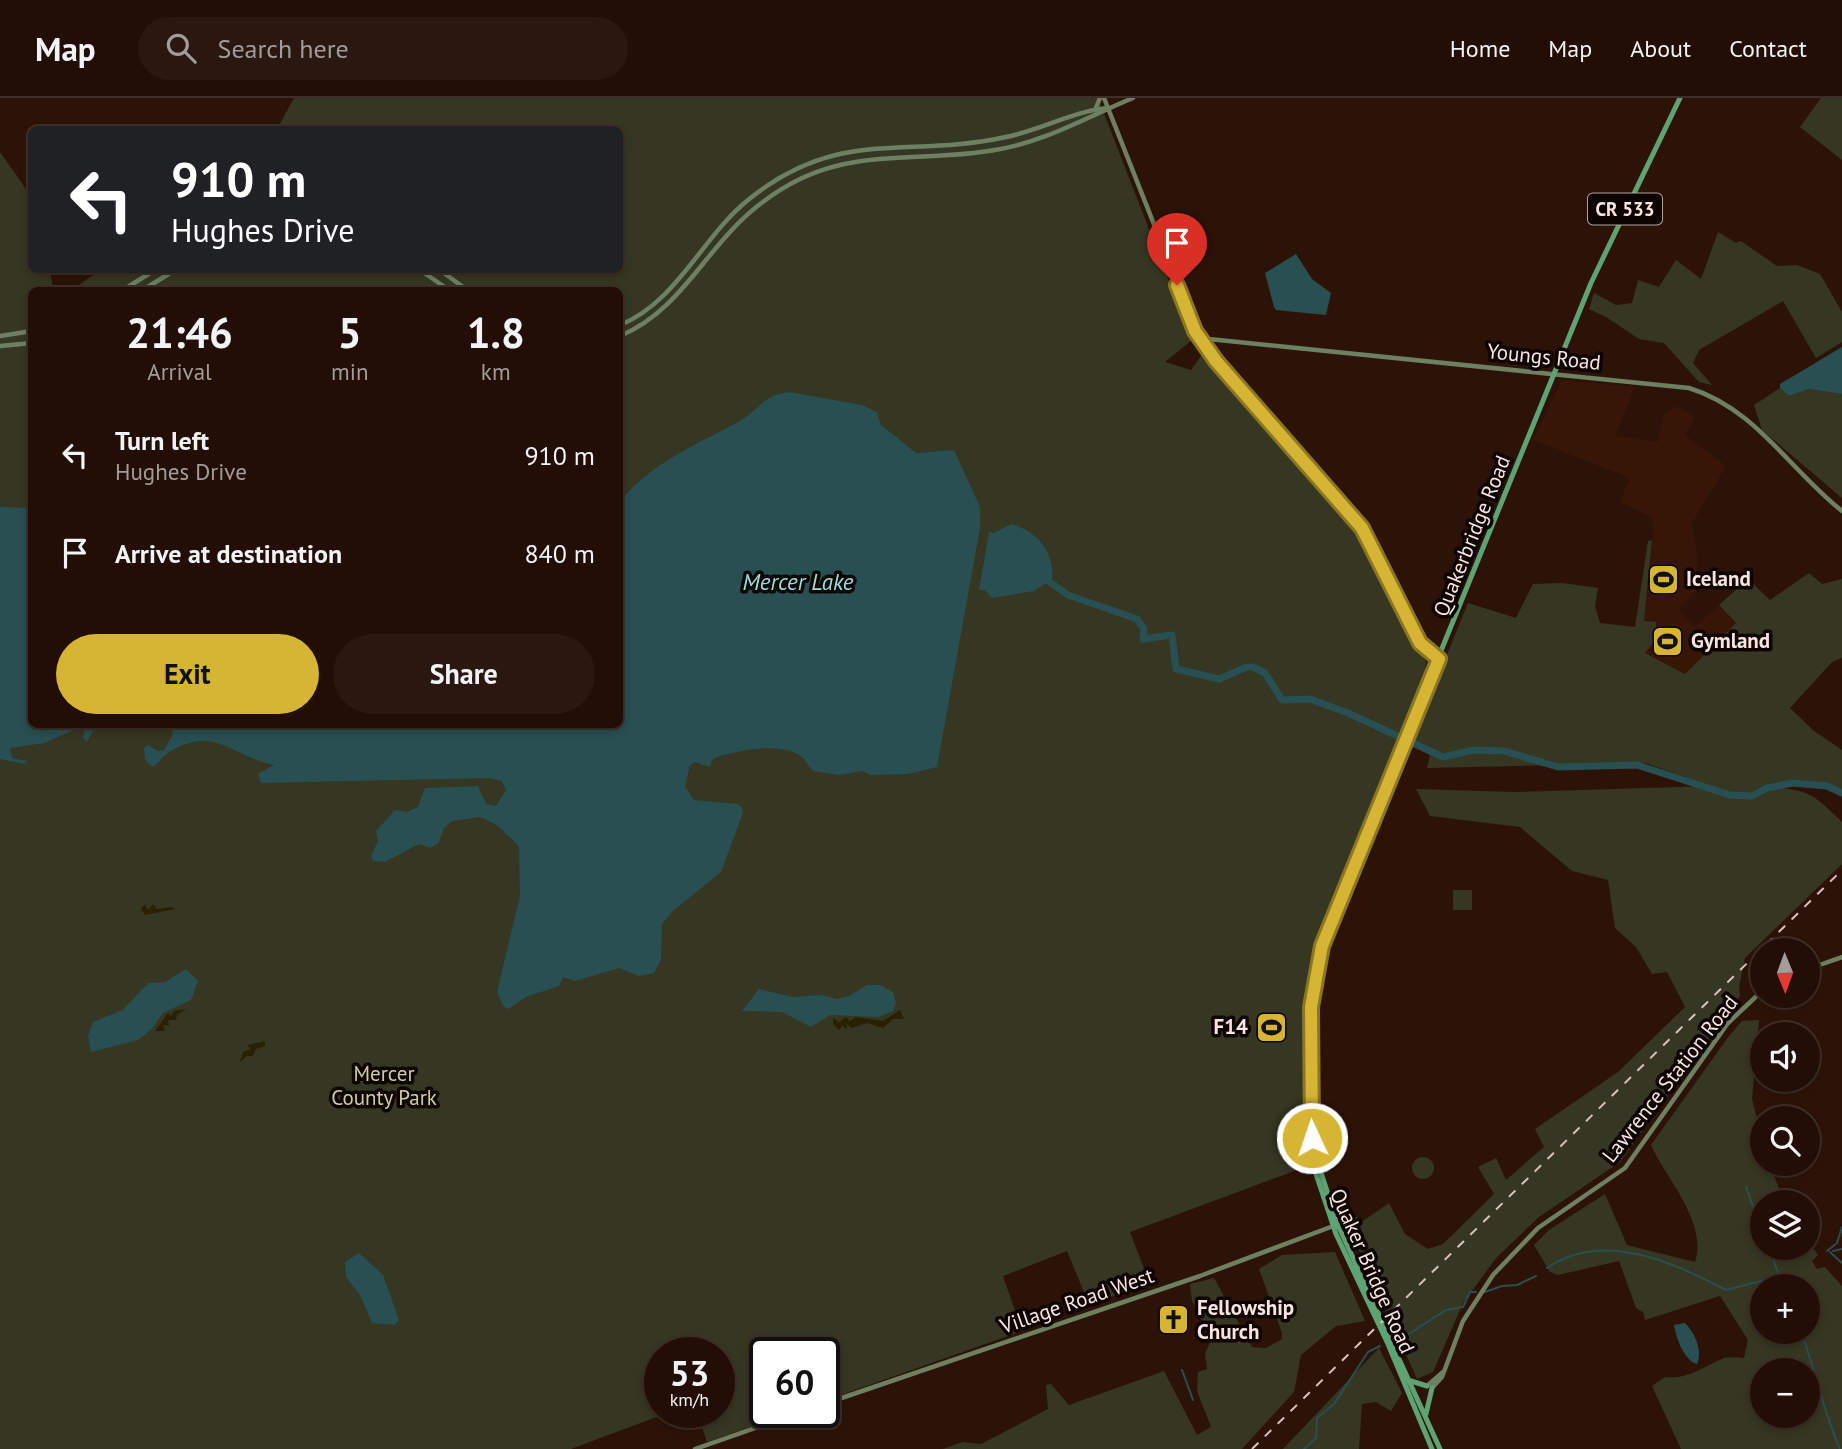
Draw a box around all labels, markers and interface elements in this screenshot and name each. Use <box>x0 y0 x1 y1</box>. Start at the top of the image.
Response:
search box <box>138 17 628 80</box>
text: Map <box>35 27 96 70</box>
icon: search <box>162 29 200 67</box>
text: Search here <box>218 32 349 65</box>
text: Home <box>1450 33 1510 64</box>
text: Map <box>1548 33 1592 64</box>
text: About <box>1630 33 1691 64</box>
text: Contact <box>1729 33 1807 64</box>
text: 910 m <box>171 147 306 211</box>
icon: left <box>56 154 147 245</box>
road number: CR 533 <box>1588 194 1662 225</box>
text: Hughes Drive <box>171 209 354 251</box>
pin <box>1147 213 1207 285</box>
icon: arrive <box>1158 224 1196 262</box>
text: 21:46 <box>126 305 233 360</box>
text: 5 <box>338 305 362 360</box>
text: 1.8 <box>467 305 525 360</box>
street label: Youngs Road <box>1486 337 1602 376</box>
text: Arrival <box>147 357 212 386</box>
text: min <box>331 357 368 386</box>
text: km <box>481 357 511 386</box>
text: Turn left <box>115 424 209 457</box>
icon: left <box>56 436 94 474</box>
text: 910 m <box>524 439 595 472</box>
street label: Quakerbridge Road <box>1427 451 1516 620</box>
text: Hughes Drive <box>115 457 247 486</box>
icon: arrive <box>56 534 94 572</box>
text: Arrive at destination <box>115 537 342 570</box>
text: 840 m <box>524 537 595 570</box>
sports icon: Iceland <box>1646 562 1680 596</box>
place label: Iceland <box>1686 565 1751 592</box>
water label: Mercer Lake <box>743 567 854 596</box>
sports icon: Gymland <box>1651 624 1685 658</box>
place label: Gymland <box>1691 627 1770 654</box>
button: Exit <box>56 634 319 714</box>
button: Share <box>333 634 595 714</box>
north arrow <box>1750 938 1820 1008</box>
map controls <box>1750 938 1820 1428</box>
street label: Lawrence Station Road <box>1596 990 1743 1168</box>
sports icon: F14 <box>1254 1010 1288 1044</box>
place label: F14 <box>1214 1013 1248 1040</box>
button: sound <box>1750 1022 1820 1092</box>
park label: Mercer County Park <box>331 1060 437 1111</box>
position arrow <box>1275 1101 1349 1175</box>
button: search <box>1750 1106 1820 1176</box>
street label: Quaker Bridge Road <box>1324 1184 1421 1357</box>
button: layers <box>1750 1190 1820 1260</box>
street label: Village Road West <box>996 1262 1157 1340</box>
button: + <box>1750 1274 1820 1344</box>
place label: Fellowship Church <box>1197 1294 1294 1345</box>
church icon: Fellowship Church <box>1157 1303 1191 1337</box>
speed limit sign: 60 <box>749 1337 840 1428</box>
text: 53 <box>670 1350 709 1396</box>
button: − <box>1750 1358 1820 1428</box>
text: km/h <box>670 1388 709 1411</box>

